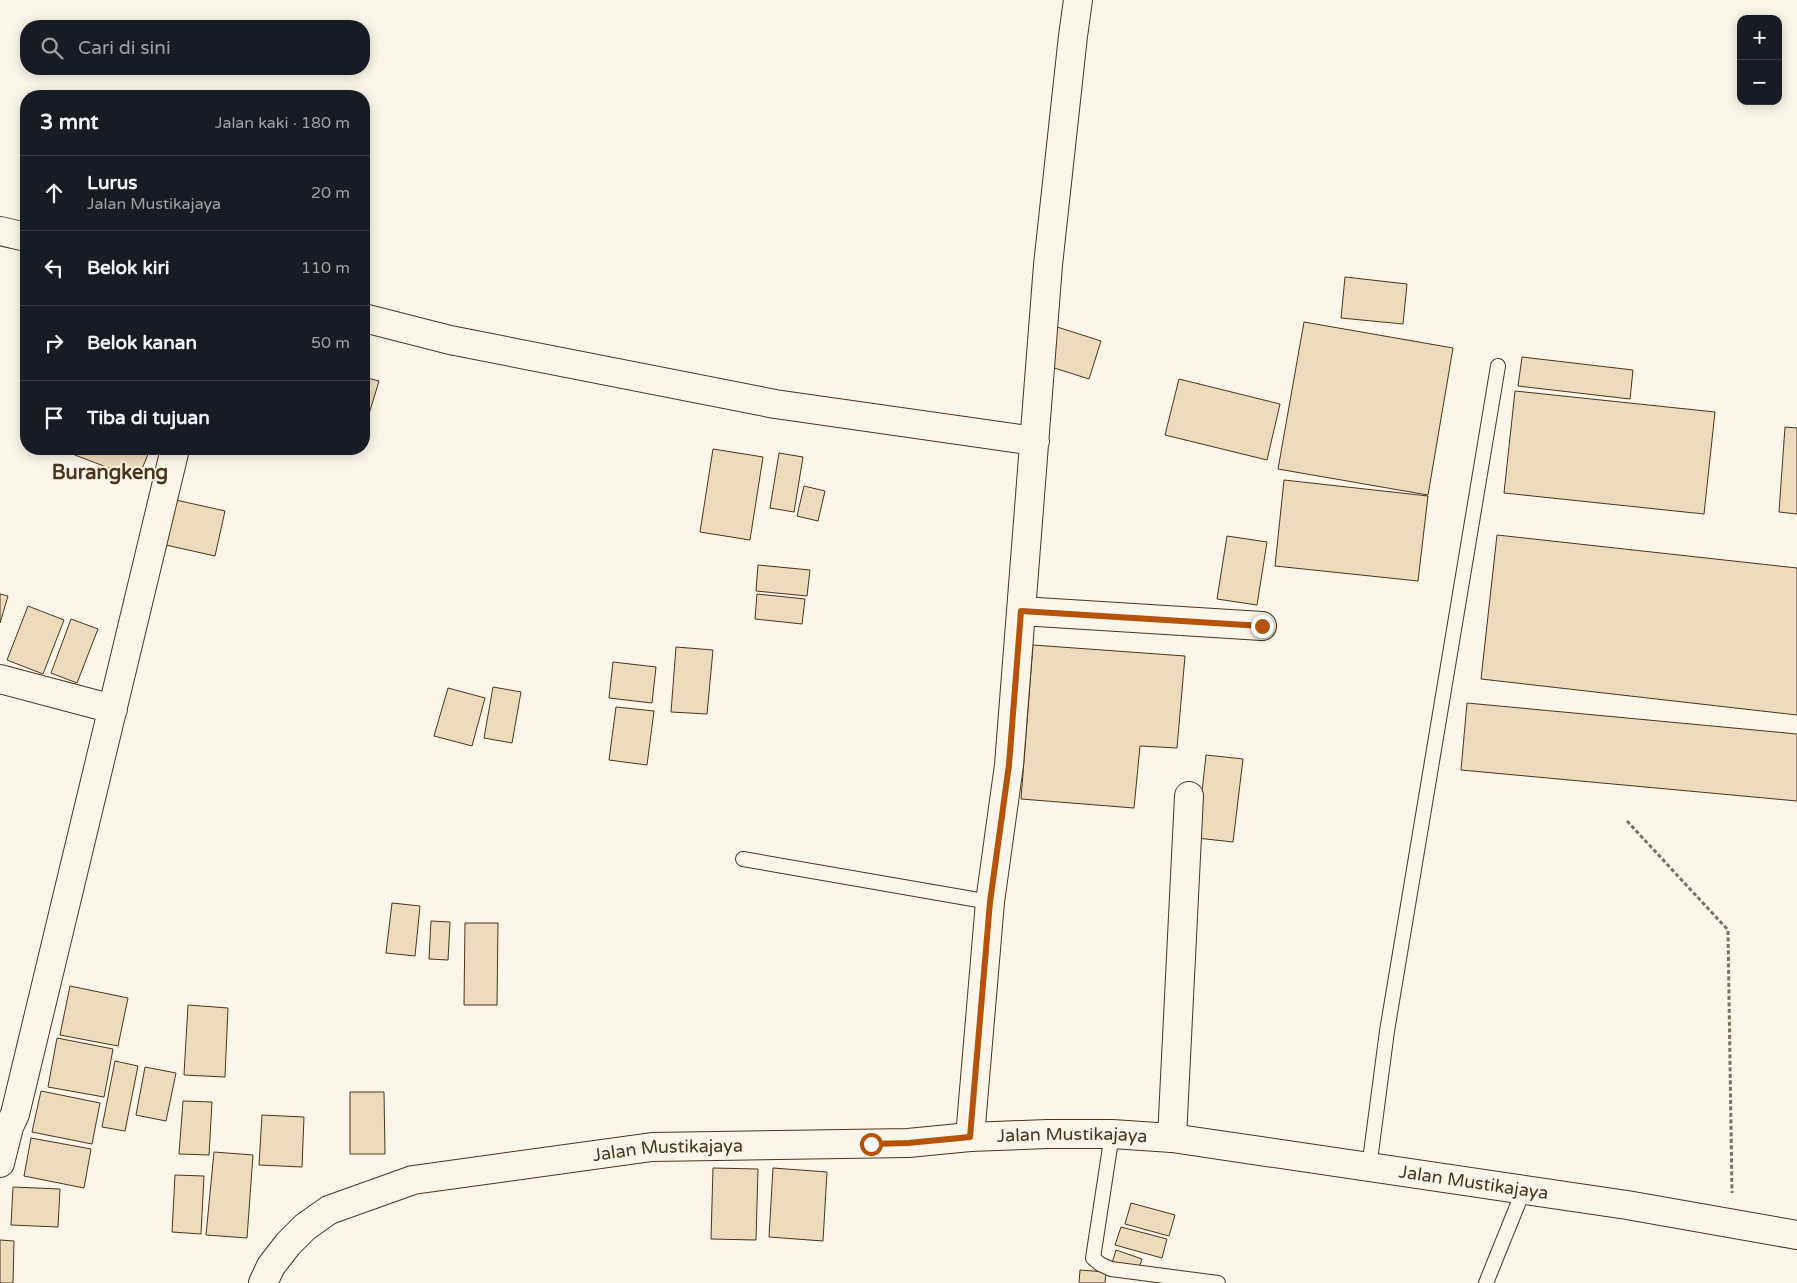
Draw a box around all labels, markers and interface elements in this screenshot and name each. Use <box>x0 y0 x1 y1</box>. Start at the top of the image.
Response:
map controls <box>1737 15 1782 105</box>
button: + <box>1737 15 1782 60</box>
search box <box>20 20 370 75</box>
icon: search <box>38 34 66 62</box>
text: Cari di sini <box>78 37 171 59</box>
button: − <box>1737 60 1782 105</box>
text: 3 mnt <box>40 110 99 135</box>
text: Jalan kaki · 180 m <box>215 113 350 133</box>
text: Lurus <box>87 172 137 194</box>
icon: ahead <box>40 179 68 207</box>
text: 20 m <box>311 183 350 203</box>
text: Jalan Mustikajaya <box>87 194 221 214</box>
icon: left <box>40 254 68 282</box>
text: Belok kiri <box>87 257 170 279</box>
text: 110 m <box>301 258 350 278</box>
icon: right <box>40 329 68 357</box>
text: Belok kanan <box>87 332 197 354</box>
text: 50 m <box>311 333 350 353</box>
icon: arrive <box>40 404 68 432</box>
text: Tiba di tujuan <box>87 407 210 429</box>
district label: Burangkeng <box>52 461 168 485</box>
route end <box>1251 615 1274 638</box>
street label: Jalan Mustikajaya <box>996 1123 1148 1147</box>
route start <box>860 1133 883 1156</box>
street label: Jalan Mustikajaya <box>591 1135 743 1166</box>
street label: Jalan Mustikajaya <box>1397 1161 1550 1204</box>

